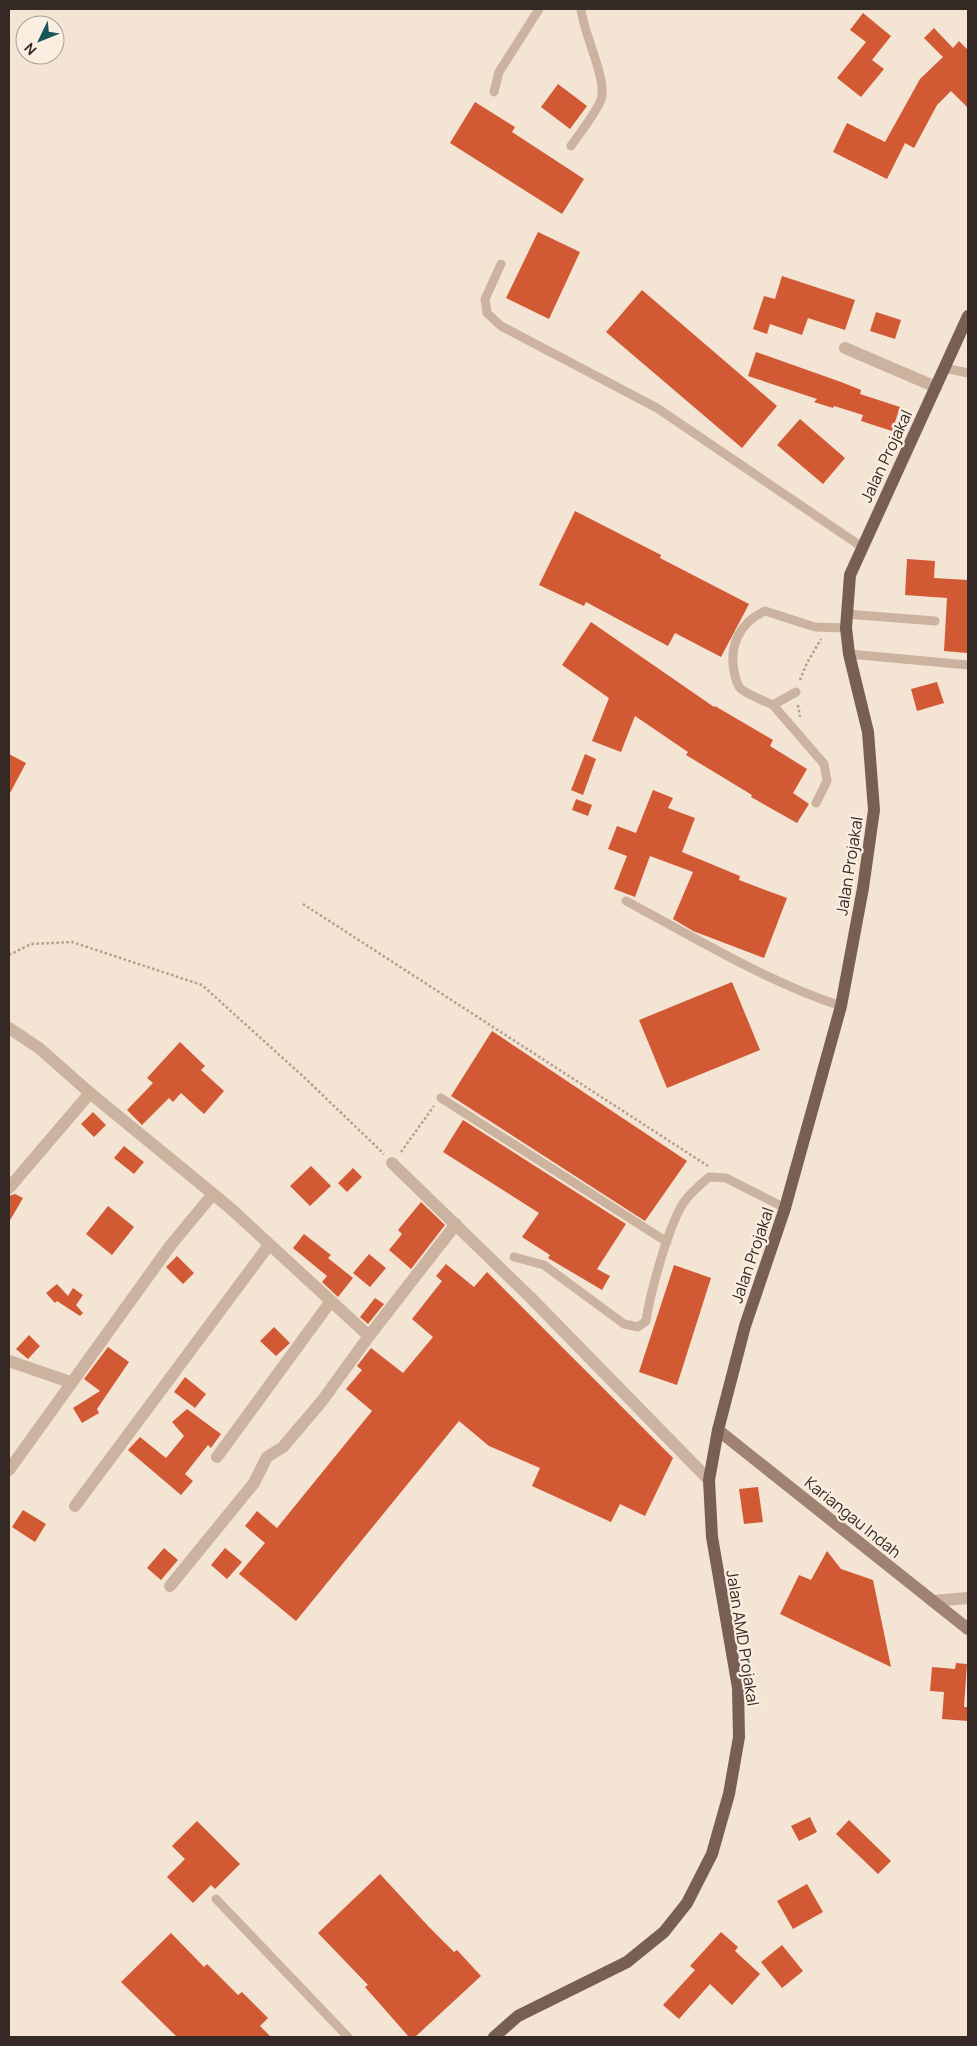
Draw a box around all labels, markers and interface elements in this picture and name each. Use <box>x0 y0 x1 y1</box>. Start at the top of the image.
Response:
north arrow <box>15 15 65 65</box>
text: N <box>20 39 41 59</box>
street label: Jalan Projakal <box>855 406 917 506</box>
street label: Jalan Projakal <box>830 815 868 917</box>
street label: Jalan Projakal <box>725 1204 779 1306</box>
street label: Kariangau Indah <box>800 1471 906 1563</box>
street label: Jalan AMD Projakal <box>721 1568 765 1708</box>

